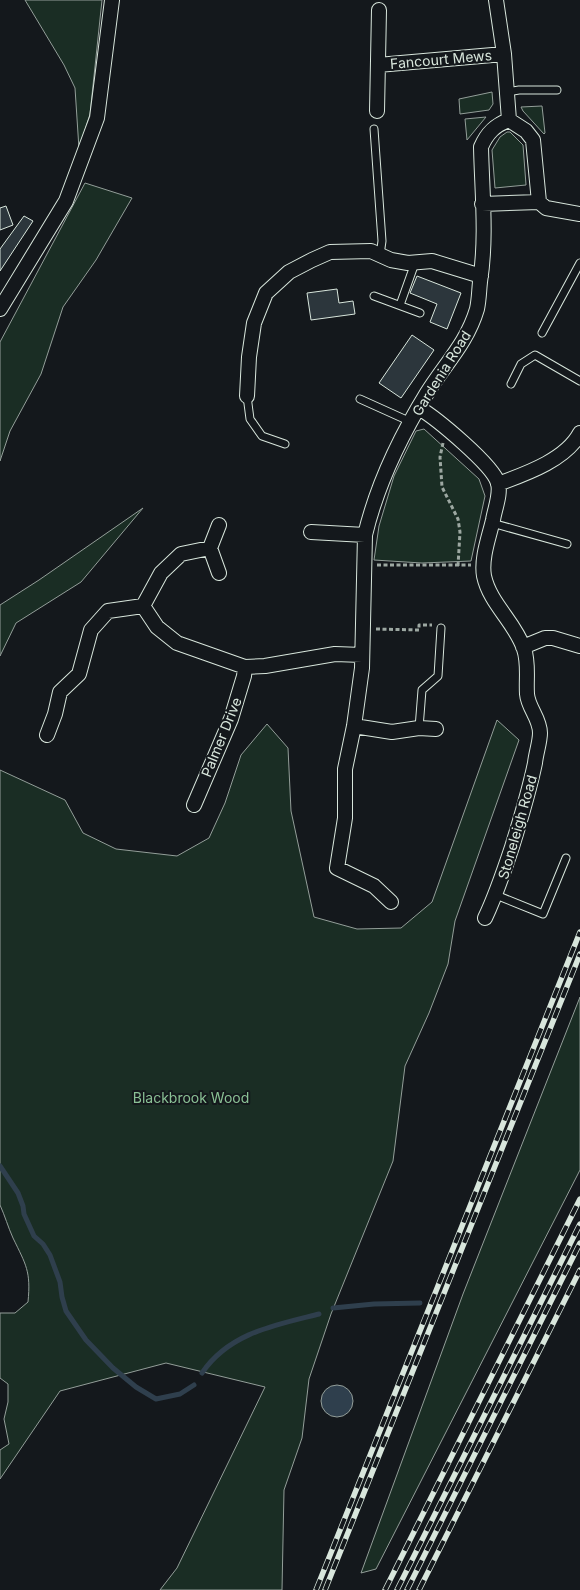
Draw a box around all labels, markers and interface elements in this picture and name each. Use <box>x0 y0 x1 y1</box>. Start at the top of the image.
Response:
street label: Fancourt Mews <box>389 46 493 72</box>
street label: Gardenia Road <box>408 327 474 419</box>
street label: Palmer Drive <box>197 695 245 779</box>
street label: Stoneleigh Road <box>494 773 540 881</box>
park label: Blackbrook Wood <box>133 1089 249 1106</box>

